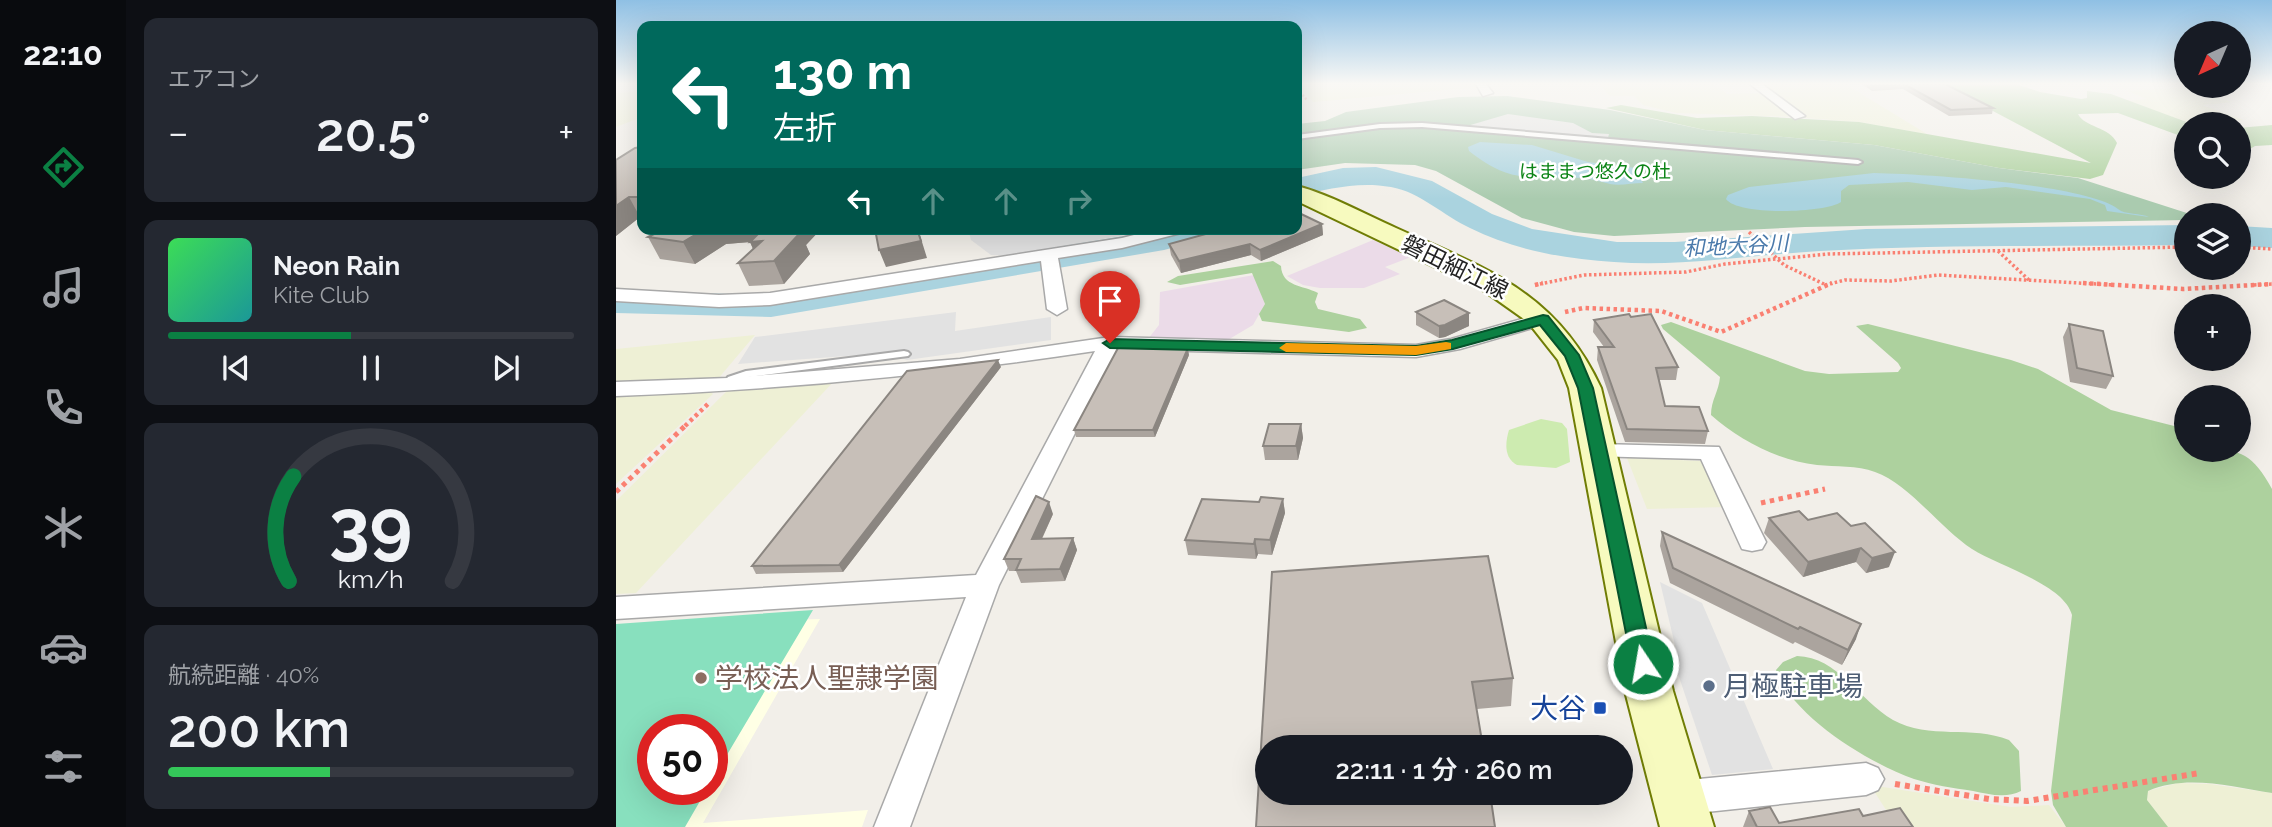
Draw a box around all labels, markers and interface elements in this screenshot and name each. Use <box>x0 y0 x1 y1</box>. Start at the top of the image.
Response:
north arrow <box>2174 21 2250 98</box>
map controls <box>2174 21 2251 462</box>
text: 22:10 <box>23 35 103 72</box>
text: 130 m <box>773 43 912 100</box>
icon: left <box>658 49 749 140</box>
text: エアコン <box>168 65 260 92</box>
text: 20.5° <box>316 102 431 163</box>
text: 左折 <box>773 109 837 146</box>
text: − <box>168 110 188 155</box>
text: + <box>558 110 574 155</box>
button: search <box>2174 112 2251 189</box>
icon: directions <box>39 143 88 192</box>
park label: はままつ悠久の杜 <box>1519 160 1671 182</box>
icon: left <box>841 182 879 220</box>
icon: ahead <box>914 182 952 220</box>
icon: ahead <box>987 182 1025 220</box>
icon: right <box>1060 182 1098 220</box>
button: layers <box>2174 203 2251 280</box>
street label: 磐田細江線 <box>1398 229 1513 304</box>
water label: 和地大谷川 <box>1683 230 1791 261</box>
text: Neon Rain <box>273 251 400 281</box>
icon: music <box>39 263 88 312</box>
pin <box>1080 271 1140 343</box>
text: Kite Club <box>273 281 370 308</box>
icon: arrive <box>1091 282 1129 320</box>
button: + <box>2174 294 2251 371</box>
icon: previous <box>217 349 255 387</box>
icon: pause <box>352 349 390 387</box>
icon: next <box>487 349 525 387</box>
icon: phone <box>39 383 88 432</box>
button: − <box>2174 385 2251 462</box>
text: 39 <box>329 483 413 568</box>
icon: climate <box>39 503 88 552</box>
text: km/h <box>338 563 404 593</box>
icon: car <box>39 623 88 672</box>
position arrow <box>1606 627 1680 701</box>
text: 航続距離 · 40% <box>168 661 319 688</box>
place label: 学校法人聖隷学園 <box>715 662 939 695</box>
marker: 学校法人聖隷学園 <box>693 670 709 686</box>
place label: 月極駐車場 <box>1723 670 1863 703</box>
marker: 月極駐車場 <box>1701 678 1717 694</box>
place label: 大谷 <box>1530 692 1586 725</box>
text: 200 km <box>168 698 350 759</box>
marker: 大谷 <box>1592 700 1608 716</box>
speed limit sign: 50 <box>637 714 728 805</box>
icon: filters <box>39 742 88 791</box>
text: 22:11 · 1 分 · 260 m <box>1336 755 1552 785</box>

